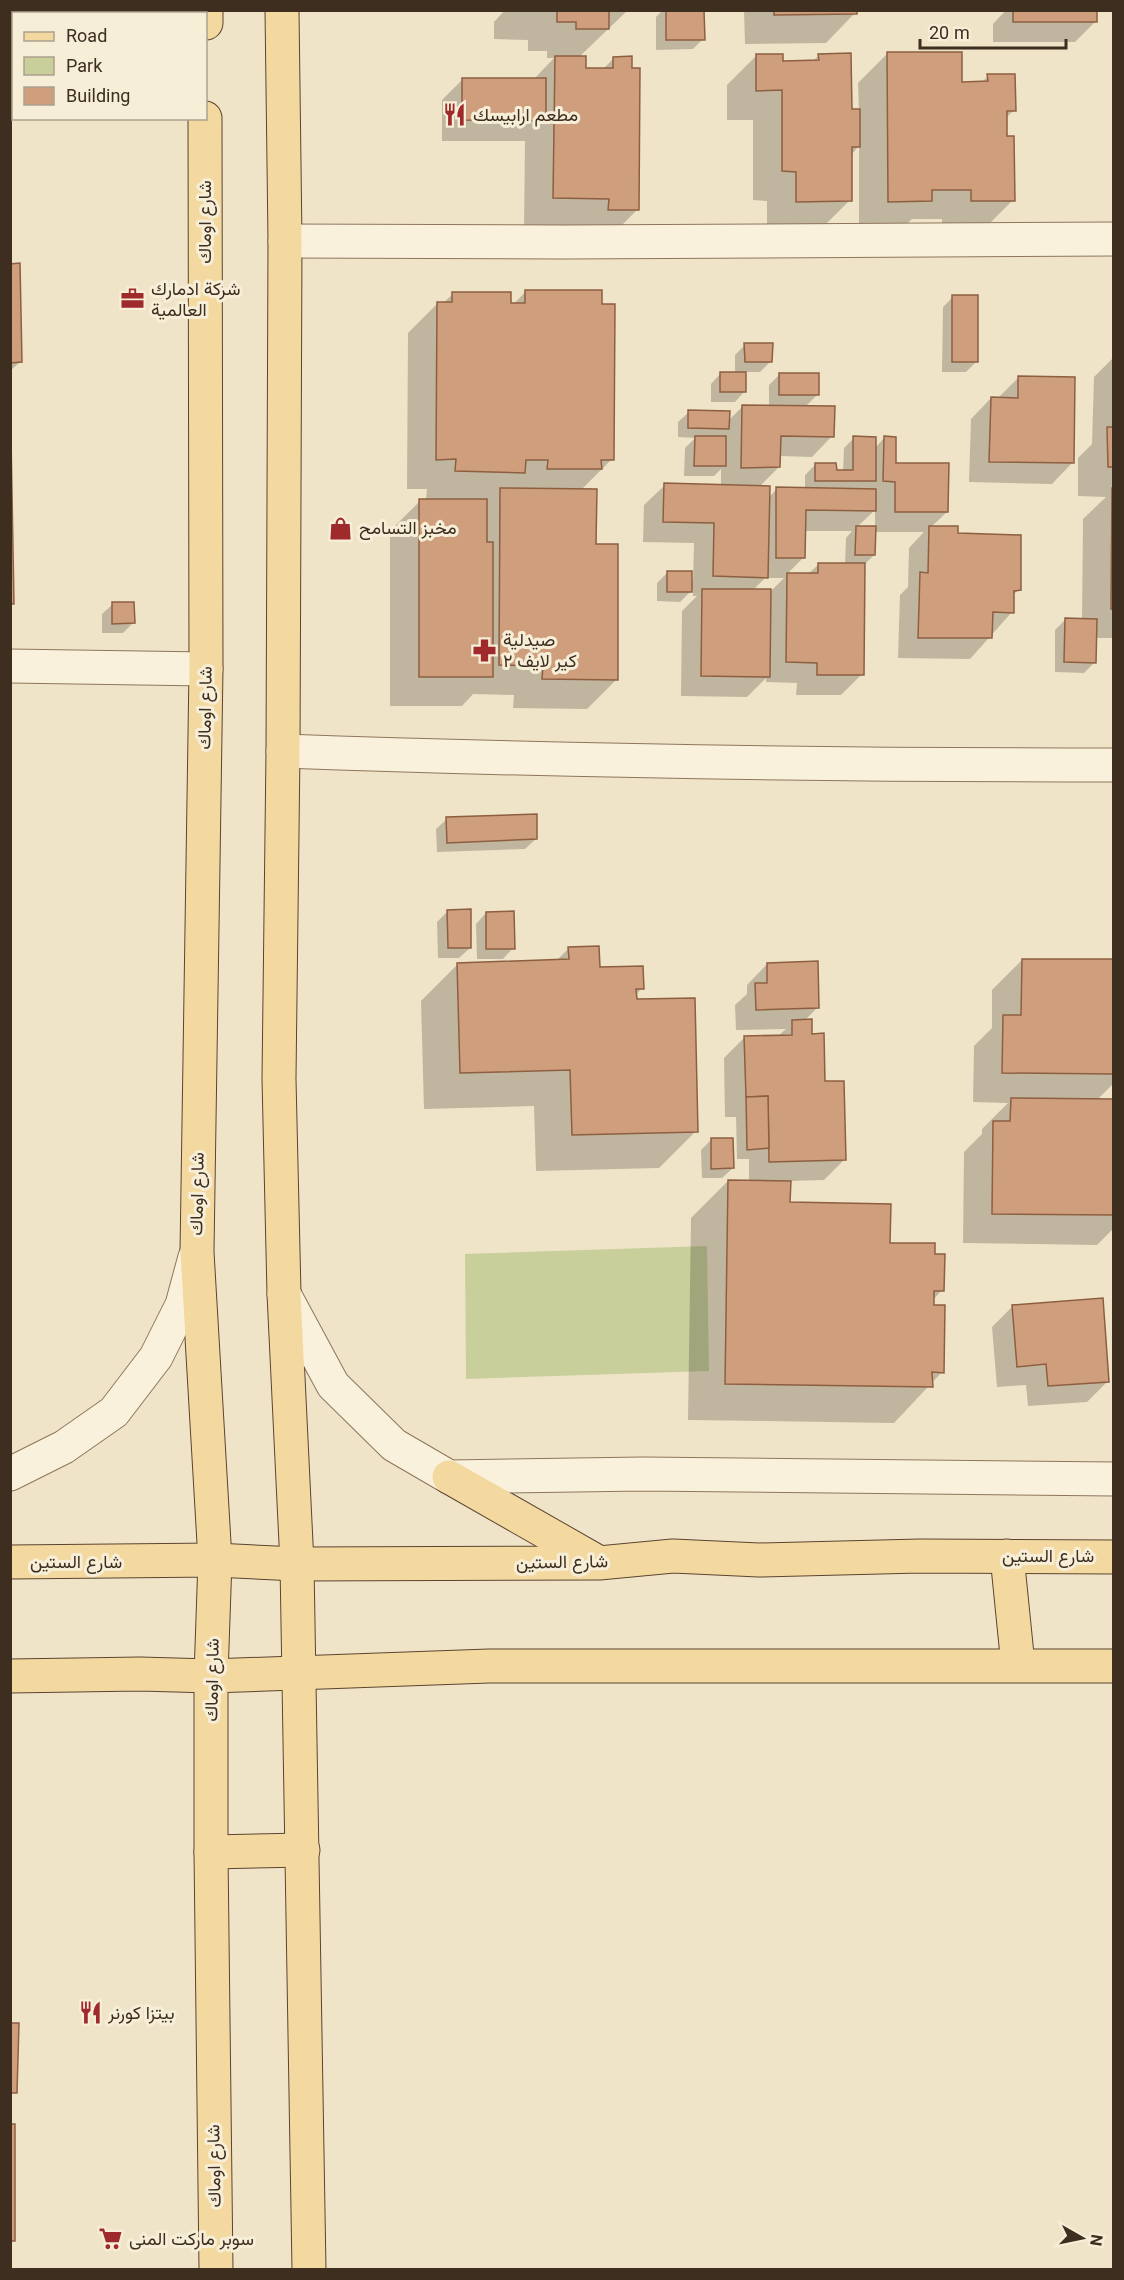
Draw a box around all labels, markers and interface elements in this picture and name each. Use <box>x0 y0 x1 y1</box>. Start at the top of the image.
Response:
legend <box>12 12 207 120</box>
scale bar <box>920 12 1066 50</box>
text: 20 m <box>929 21 970 49</box>
text: Road <box>66 24 107 52</box>
text: Park <box>66 54 103 82</box>
text: Building <box>66 84 130 112</box>
restaurant icon: مطعم ارابيسك <box>442 102 468 128</box>
place label: مطعم ارابيسك <box>473 103 578 131</box>
street label: شارع اوماك <box>193 180 221 264</box>
place label: شركة ادمارك العالمية <box>151 277 241 326</box>
office icon: شركة ادمارك العالمية <box>120 286 146 312</box>
shop icon: مخبز التسامح <box>328 515 354 541</box>
place label: مخبز التسامح <box>359 516 457 544</box>
place label: صيدلية كير لايف ٢ <box>503 628 577 677</box>
pharmacy icon: صيدلية كير لايف ٢ <box>472 637 498 663</box>
street label: شارع اوماك <box>192 666 222 750</box>
street label: شارع اوماك <box>184 1152 214 1236</box>
street label: شارع الستين <box>1002 1544 1094 1572</box>
street label: شارع الستين <box>516 1549 608 1579</box>
street label: شارع الستين <box>30 1550 122 1578</box>
street label: شارع اوماك <box>199 1638 229 1722</box>
restaurant icon: بيتزا كورنر <box>77 2000 103 2026</box>
place label: بيتزا كورنر <box>107 2001 174 2029</box>
street label: شارع اوماك <box>201 2124 231 2208</box>
north arrow <box>1052 2208 1112 2268</box>
supermarket icon: سوبر ماركت المنى <box>98 2226 124 2252</box>
place label: سوبر ماركت المنى <box>129 2227 254 2255</box>
text: N <box>1081 2232 1108 2247</box>

